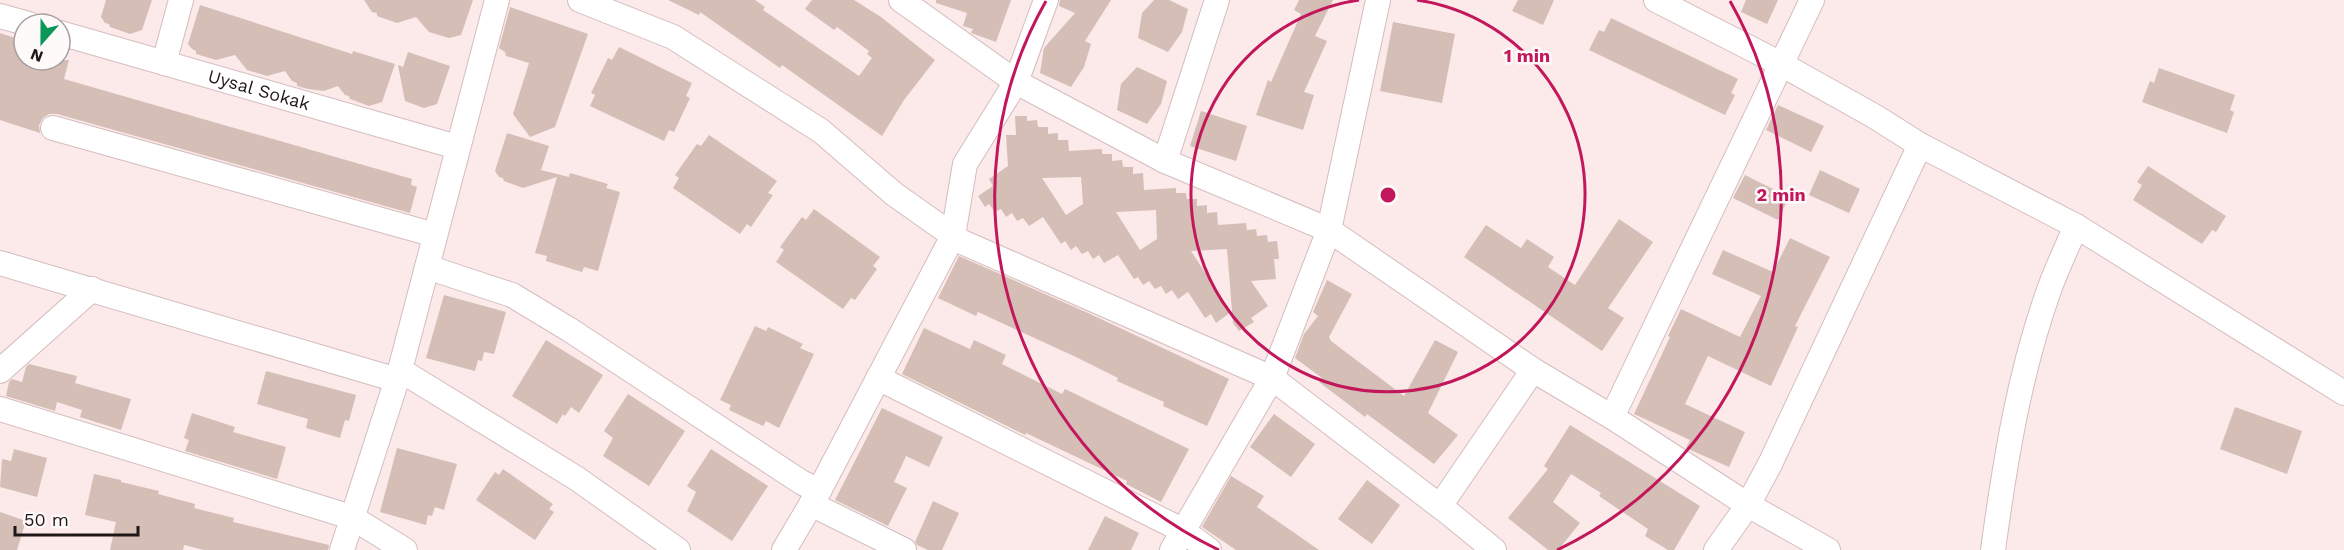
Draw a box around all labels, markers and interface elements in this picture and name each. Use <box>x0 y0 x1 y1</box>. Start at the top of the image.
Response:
north arrow <box>12 12 72 72</box>
text: N <box>28 45 46 67</box>
text: 1 min <box>1504 45 1550 66</box>
street label: Uysal Sokak <box>206 65 313 114</box>
text: 2 min <box>1756 184 1806 205</box>
centre of rings <box>1378 185 1398 205</box>
scale bar <box>15 499 138 537</box>
text: 50 m <box>24 509 69 530</box>

